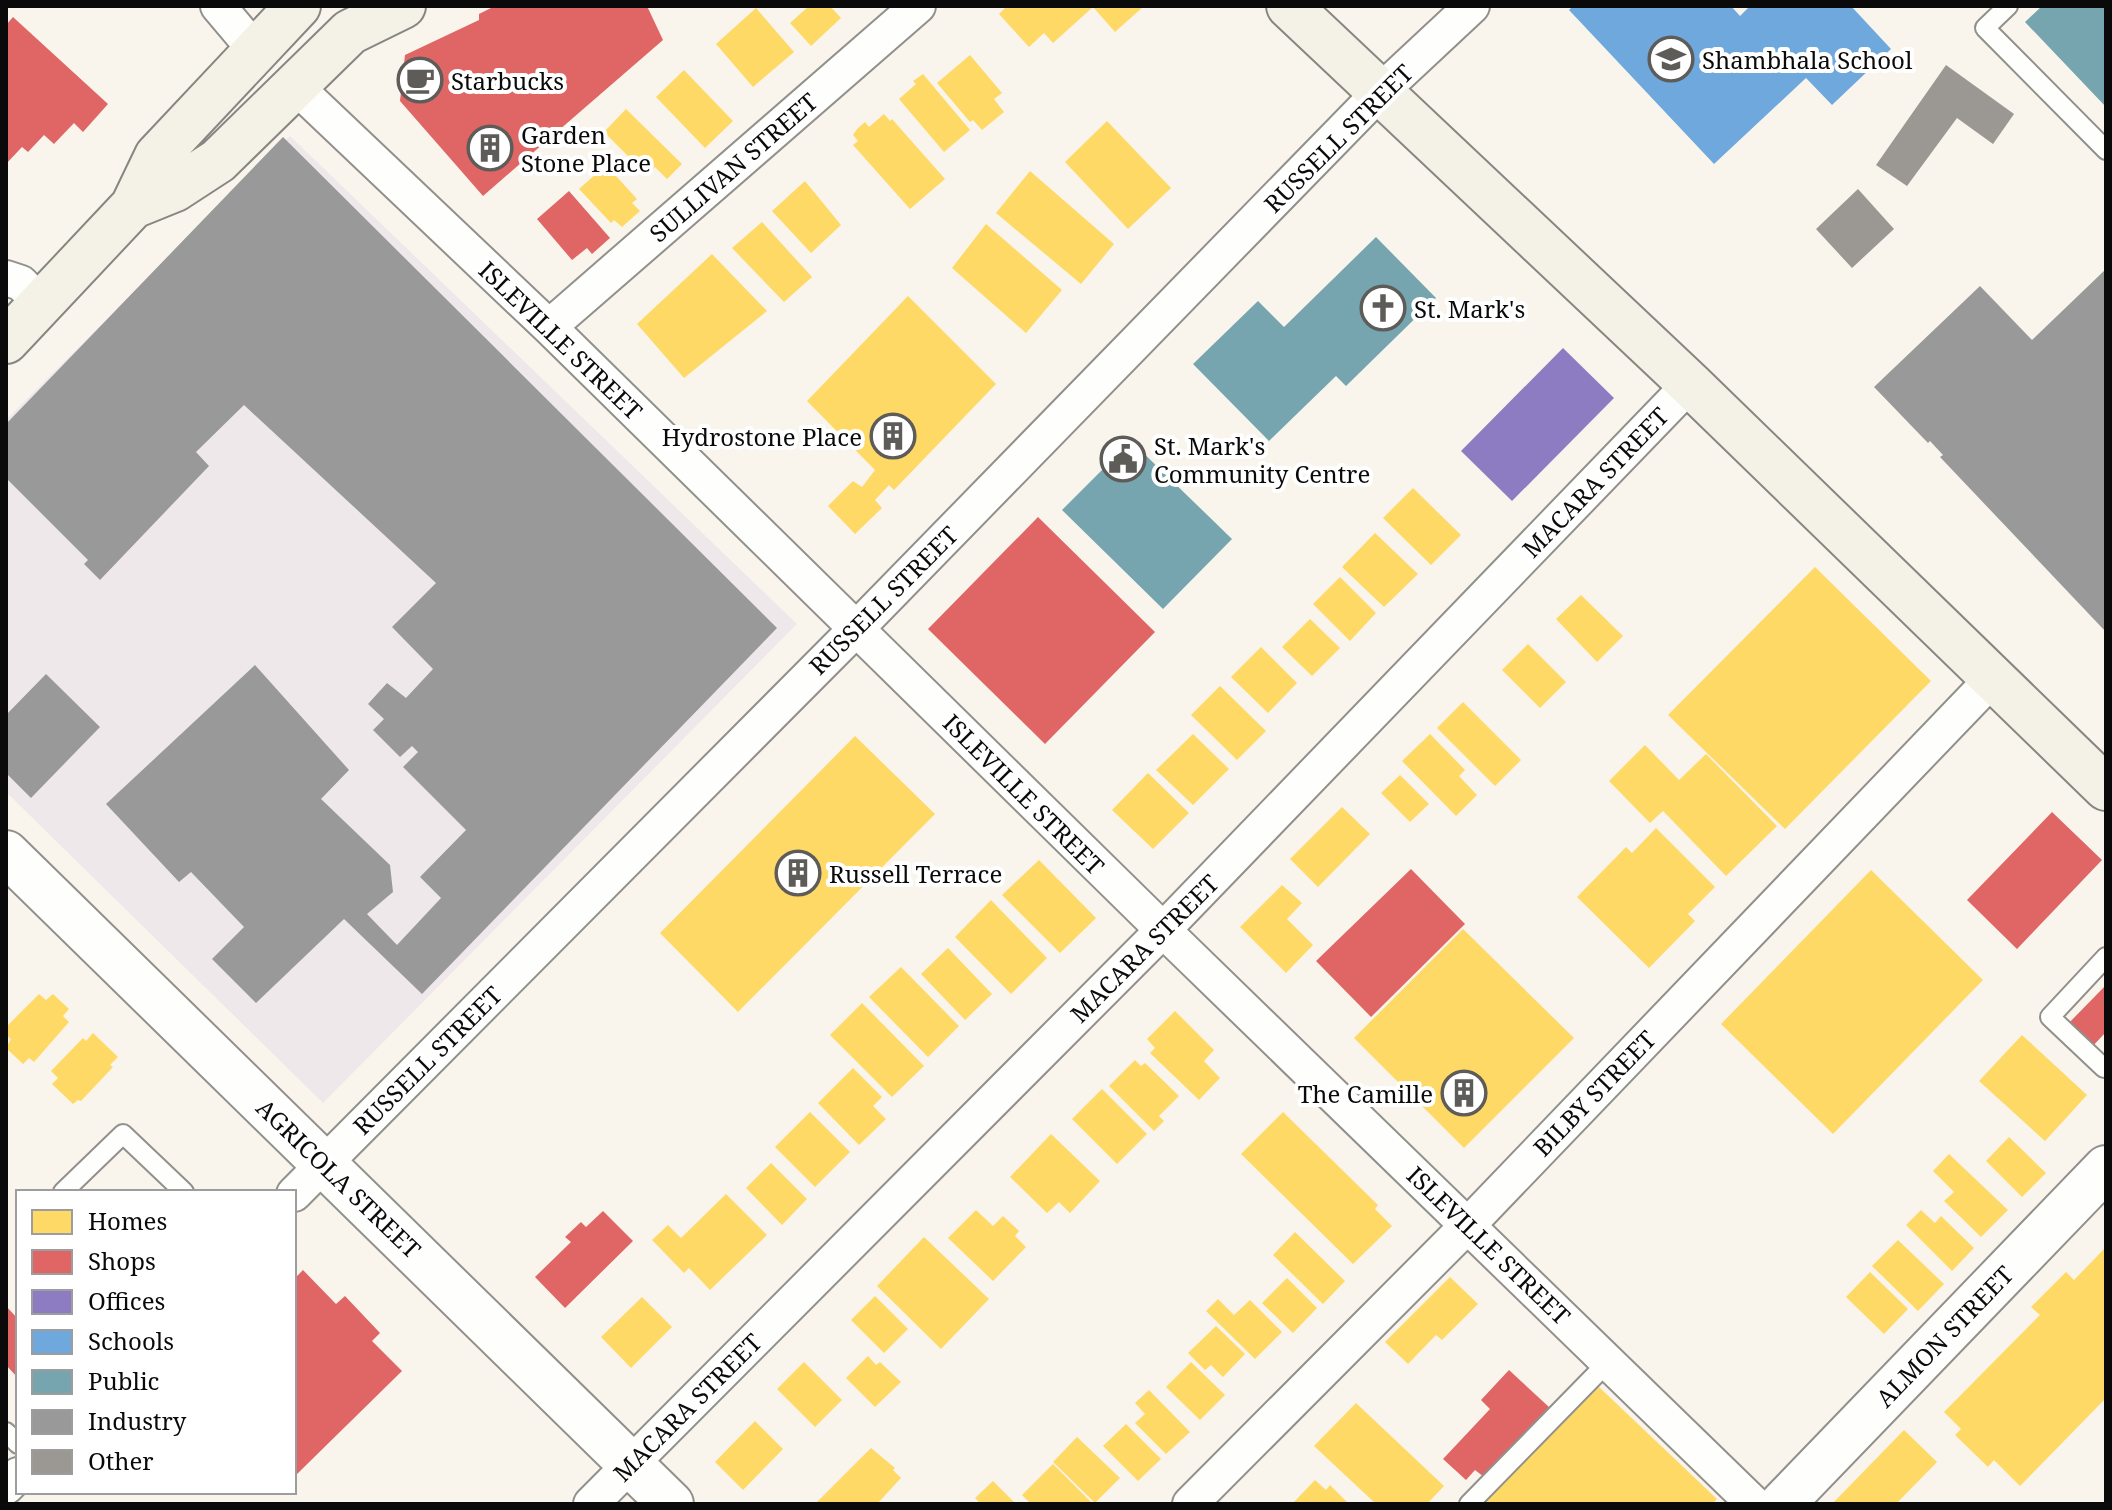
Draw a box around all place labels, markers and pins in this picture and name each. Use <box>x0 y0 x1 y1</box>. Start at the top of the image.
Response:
school or university icon: Shambhala School <box>1647 35 1695 83</box>
place label: Shambhala School <box>1702 43 1913 76</box>
cafe icon: Starbucks <box>396 56 444 104</box>
place label: Starbucks <box>451 64 564 97</box>
place label: Garden Stone Place <box>521 118 651 179</box>
building icon: Garden Stone Place <box>466 124 514 172</box>
church icon: St. Mark's <box>1359 284 1407 332</box>
place label: St. Mark's <box>1414 292 1525 325</box>
building icon: Hydrostone Place <box>869 412 917 460</box>
place label: Hydrostone Place <box>662 420 862 453</box>
place label: St. Mark's Community Centre <box>1154 429 1370 490</box>
public building icon: St. Mark's Community Centre <box>1099 435 1147 483</box>
building icon: Russell Terrace <box>774 849 822 897</box>
place label: Russell Terrace <box>829 857 1002 890</box>
building icon: The Camille <box>1440 1069 1488 1117</box>
place label: The Camille <box>1298 1077 1433 1110</box>

